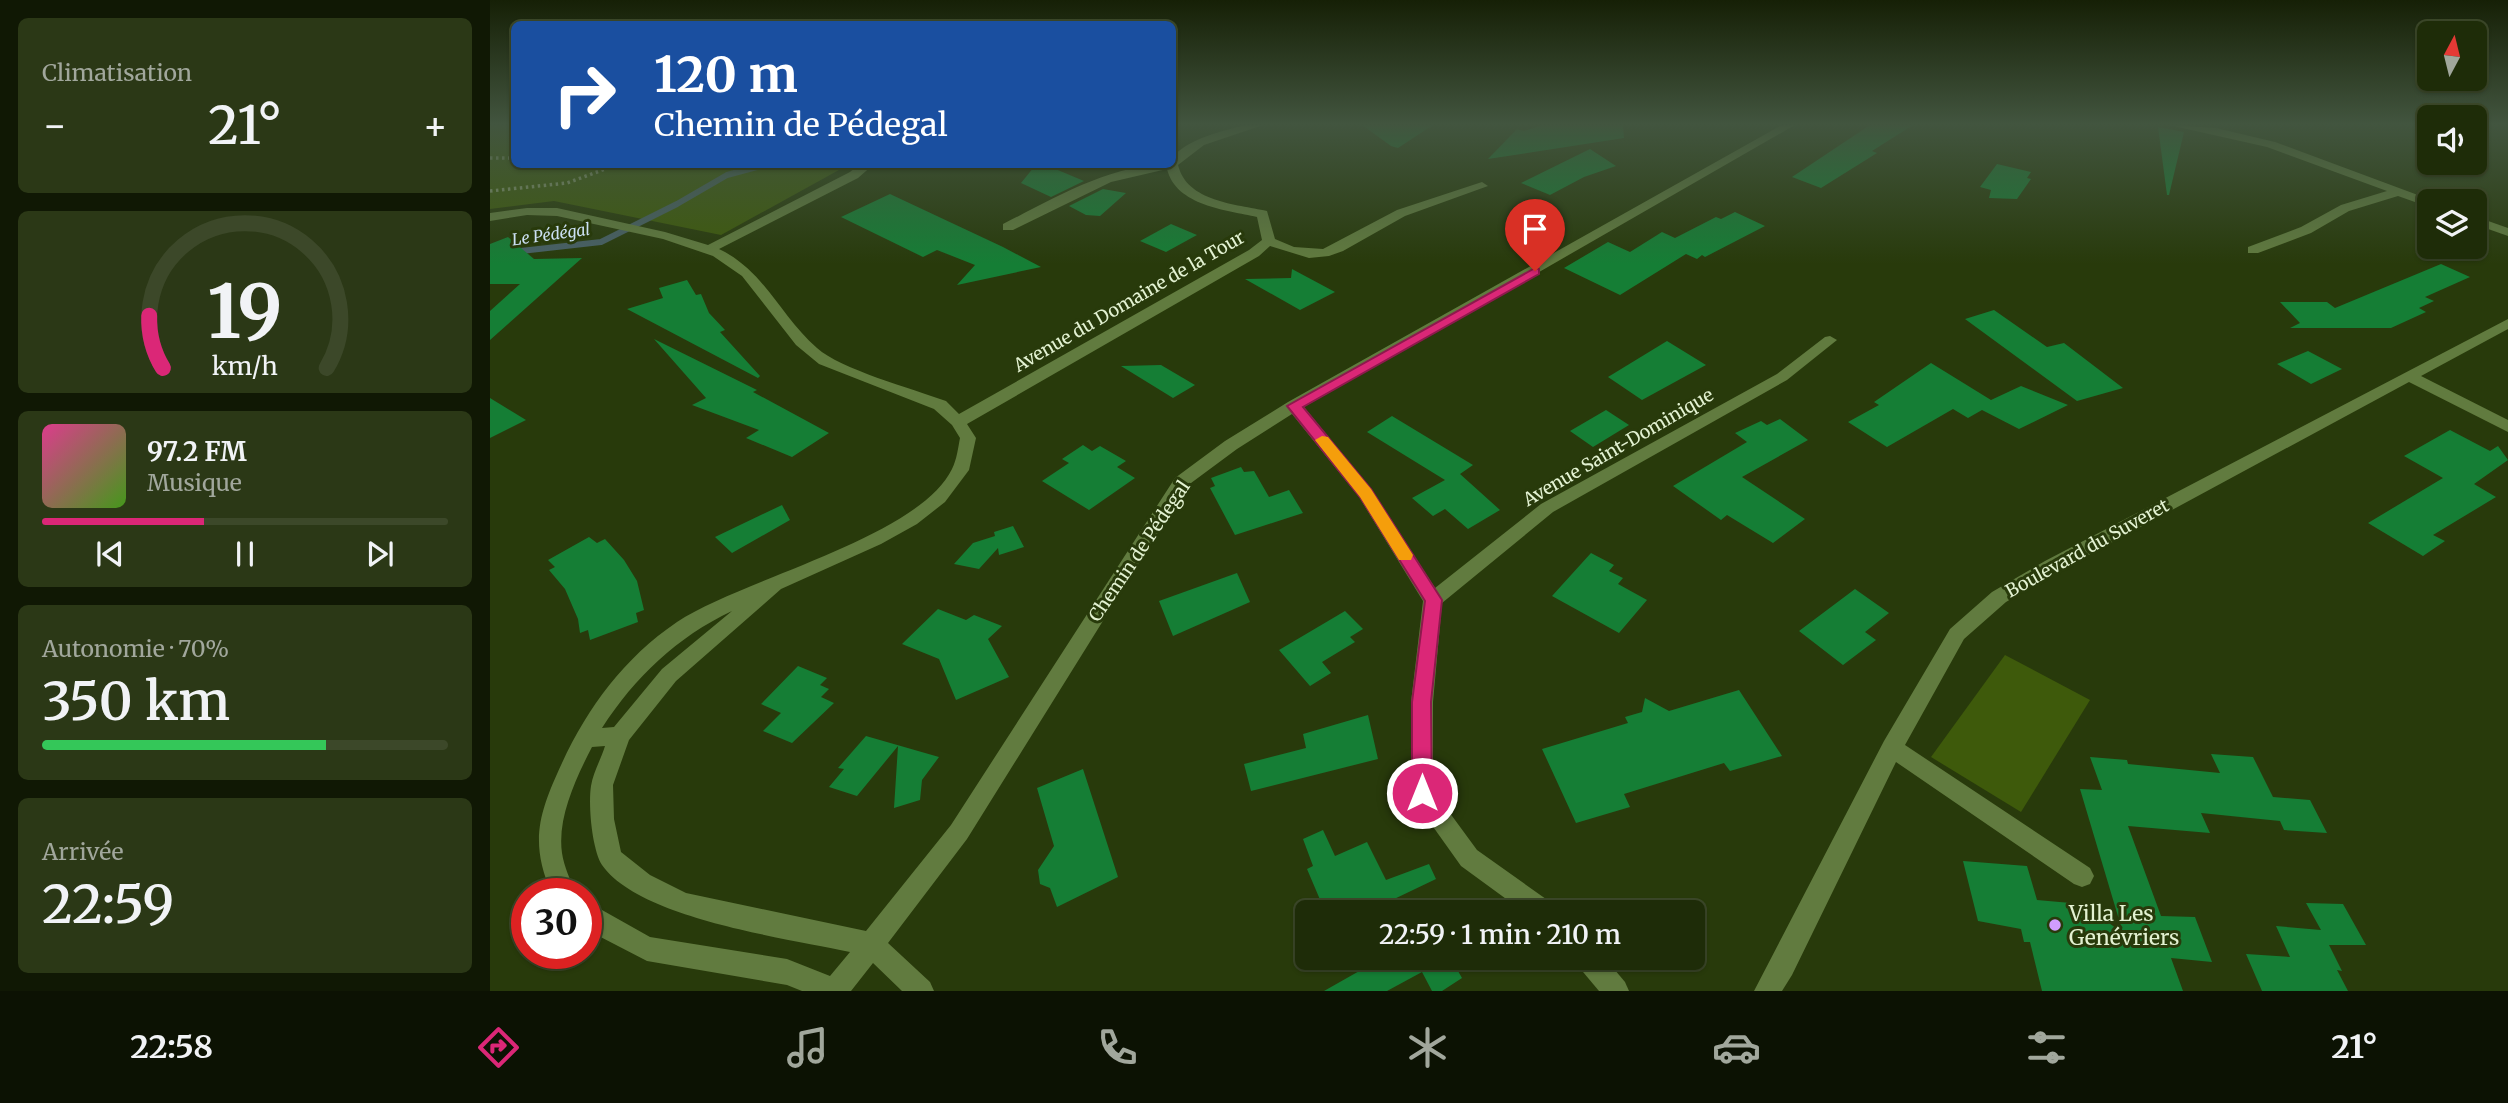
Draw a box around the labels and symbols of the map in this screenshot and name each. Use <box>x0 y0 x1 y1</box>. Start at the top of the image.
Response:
north arrow <box>2417 21 2487 91</box>
pin <box>1505 199 1565 271</box>
water label: Le Pédégal <box>511 219 592 249</box>
street label: Avenue du Domaine de la Tour <box>1008 225 1249 377</box>
street label: Avenue Saint-Dominique <box>1518 383 1717 511</box>
street label: Chemin de Pédegal <box>1083 476 1195 626</box>
street label: Boulevard du Suveret <box>2001 494 2173 602</box>
position arrow <box>1385 756 1459 830</box>
speed limit sign: 30 <box>511 878 602 969</box>
place label: Villa Les Genévriers <box>2068 900 2179 951</box>
marker: Villa Les Genévriers <box>2047 917 2063 933</box>

